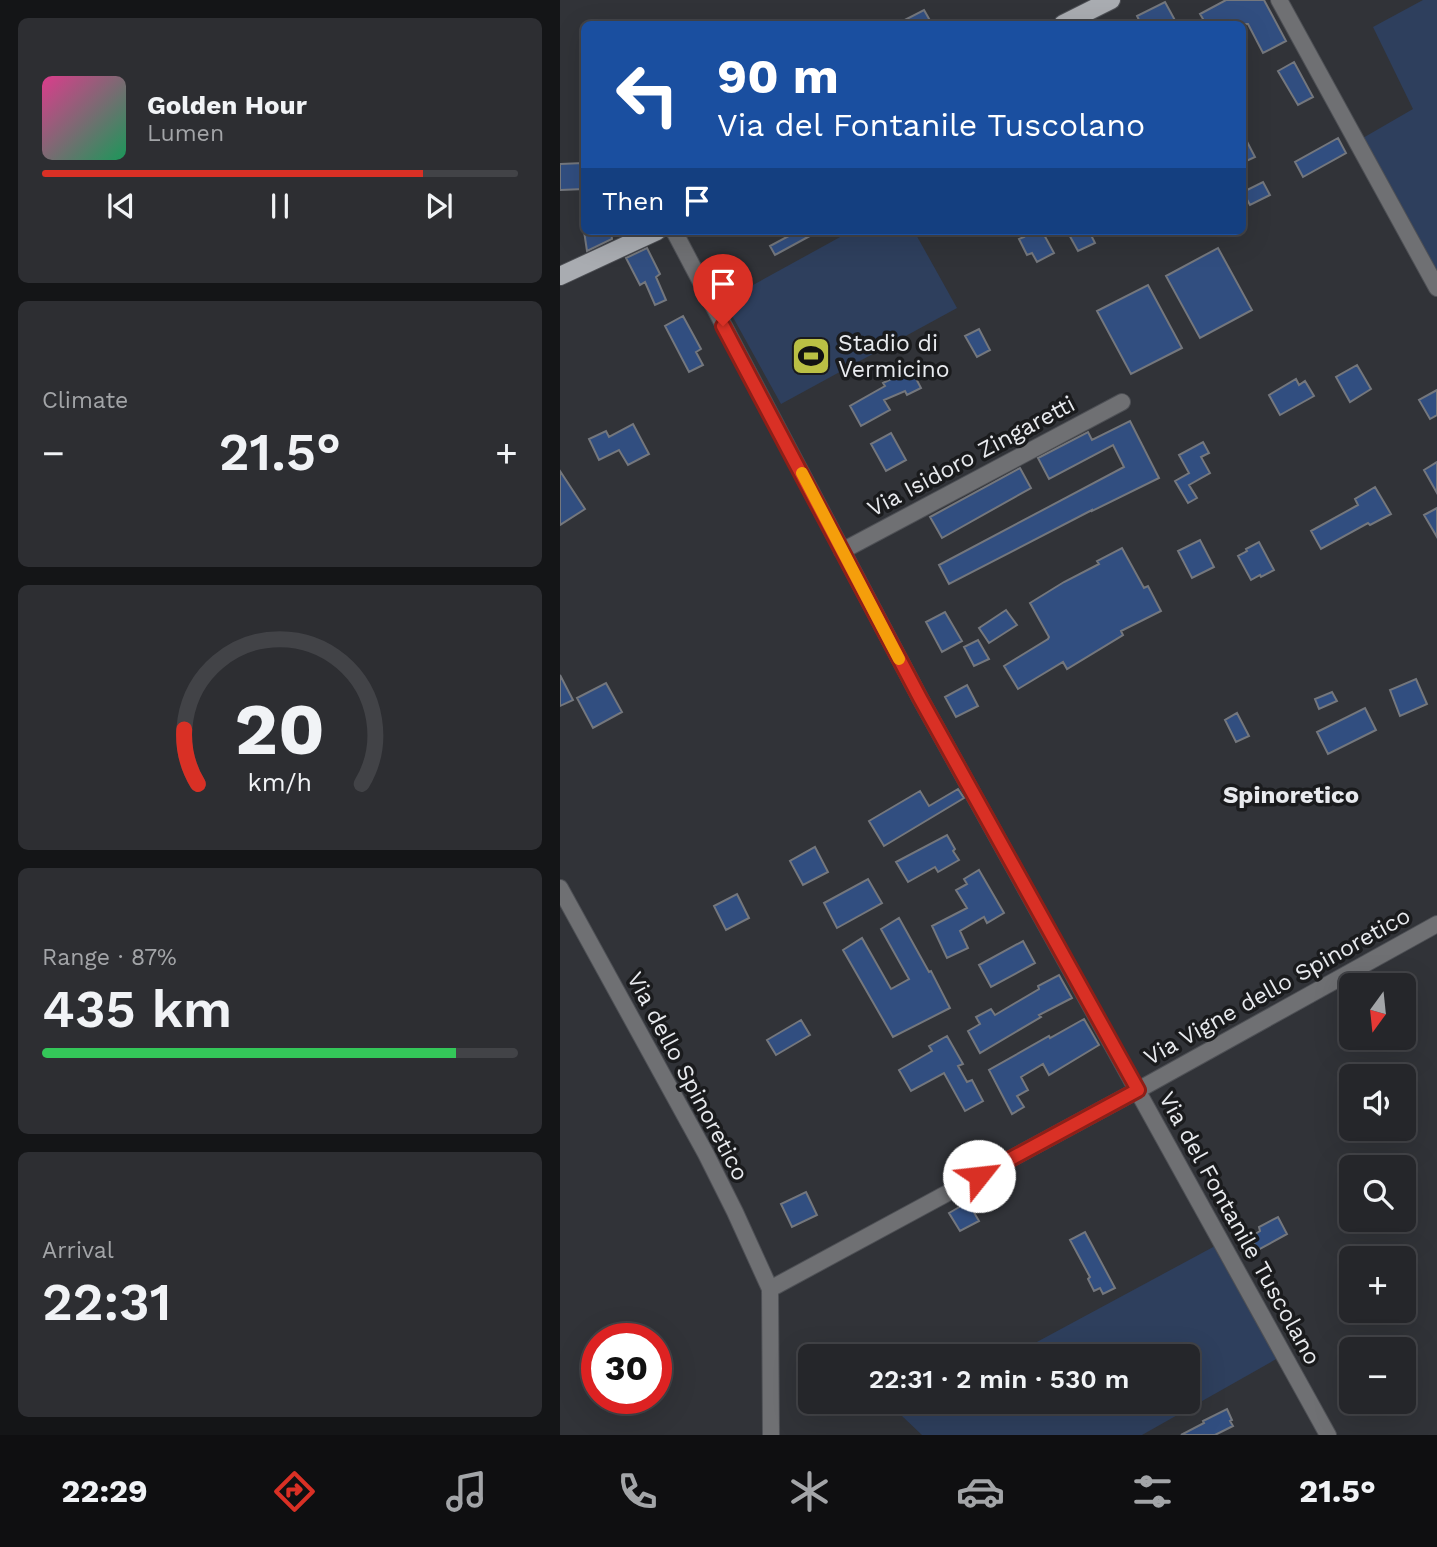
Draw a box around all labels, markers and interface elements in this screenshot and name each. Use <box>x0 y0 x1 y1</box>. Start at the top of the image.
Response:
text: 90 m <box>717 47 839 105</box>
icon: left <box>602 49 693 140</box>
text: Golden Hour <box>147 90 307 120</box>
text: Via del Fontanile Tuscolano <box>717 106 1145 144</box>
text: Lumen <box>147 120 224 147</box>
icon: arrive <box>678 182 716 220</box>
text: Then <box>602 186 664 216</box>
icon: previous <box>102 187 140 225</box>
icon: pause <box>261 187 299 225</box>
icon: next <box>420 187 458 225</box>
pin <box>693 254 753 326</box>
icon: arrive <box>704 265 742 303</box>
place label: Stadio di Vermicino <box>838 330 950 383</box>
sports icon: Stadio di Vermicino <box>790 335 832 377</box>
text: Climate <box>42 387 128 414</box>
street label: Via Isidoro Zingaretti <box>863 390 1080 523</box>
text: 21.5° <box>219 422 341 483</box>
text: − <box>42 431 65 475</box>
text: + <box>495 431 518 475</box>
text: 20 <box>235 686 325 772</box>
text: km/h <box>248 767 312 796</box>
district label: Spinoretico <box>1223 781 1359 809</box>
street label: Via Vigne dello Spinoretico <box>1139 902 1415 1071</box>
text: Range · 87% <box>42 944 177 971</box>
street label: Via dello Spinoretico <box>621 967 754 1185</box>
north arrow <box>1339 973 1416 1050</box>
map controls <box>1339 973 1416 1414</box>
text: 435 km <box>42 979 232 1040</box>
button: sound <box>1339 1064 1416 1141</box>
street label: Via del Fontanile Tuscolano <box>1153 1087 1326 1369</box>
position arrow <box>942 1139 1016 1213</box>
button: search <box>1339 1155 1416 1232</box>
text: Arrival <box>42 1237 114 1264</box>
button: + <box>1339 1246 1416 1323</box>
text: 22:31 <box>42 1272 171 1333</box>
speed limit sign: 30 <box>581 1323 672 1414</box>
button: − <box>1339 1337 1416 1414</box>
text: 22:31 · 2 min · 530 m <box>869 1364 1129 1394</box>
icon: directions <box>270 1467 319 1516</box>
icon: music <box>442 1467 491 1516</box>
icon: phone <box>613 1467 662 1516</box>
icon: climate <box>785 1467 834 1516</box>
icon: car <box>956 1467 1005 1516</box>
icon: filters <box>1128 1467 1177 1516</box>
text: 22:29 <box>61 1472 148 1510</box>
text: 21.5° <box>1299 1472 1376 1510</box>

